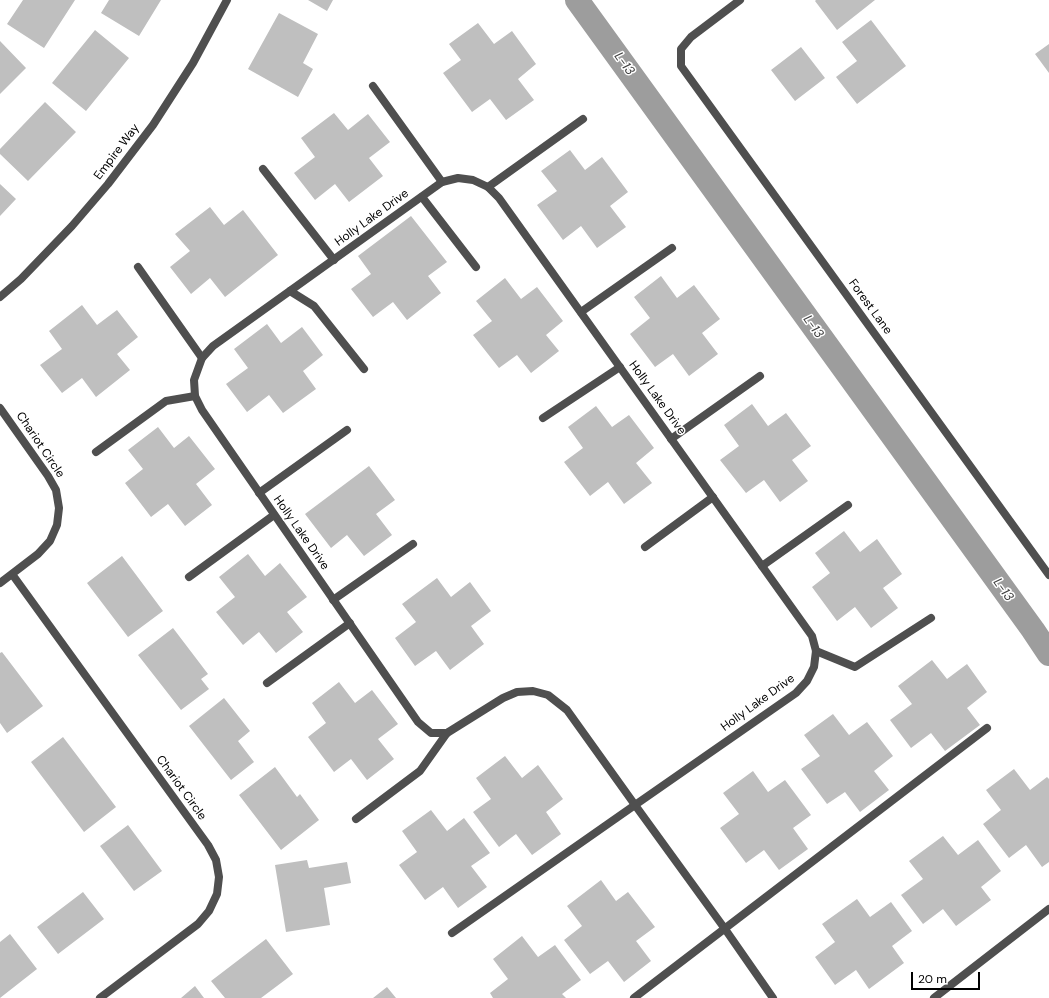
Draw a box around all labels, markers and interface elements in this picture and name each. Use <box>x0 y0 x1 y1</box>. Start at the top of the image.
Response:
water label: L-13 <box>610 49 638 79</box>
street label: Empire Way <box>91 121 143 183</box>
street label: Holly Lake Drive <box>332 186 412 250</box>
street label: Forest Lane <box>845 277 895 337</box>
water label: L-13 <box>799 312 827 342</box>
street label: Holly Lake Drive <box>625 358 689 438</box>
street label: Chariot Circle <box>13 409 67 481</box>
street label: Holly Lake Drive <box>270 493 332 573</box>
water label: L-13 <box>989 575 1017 605</box>
street label: Holly Lake Drive <box>718 671 798 735</box>
street label: Chariot Circle <box>153 753 209 823</box>
scale bar <box>913 964 982 990</box>
text: 20 m <box>918 971 947 987</box>

